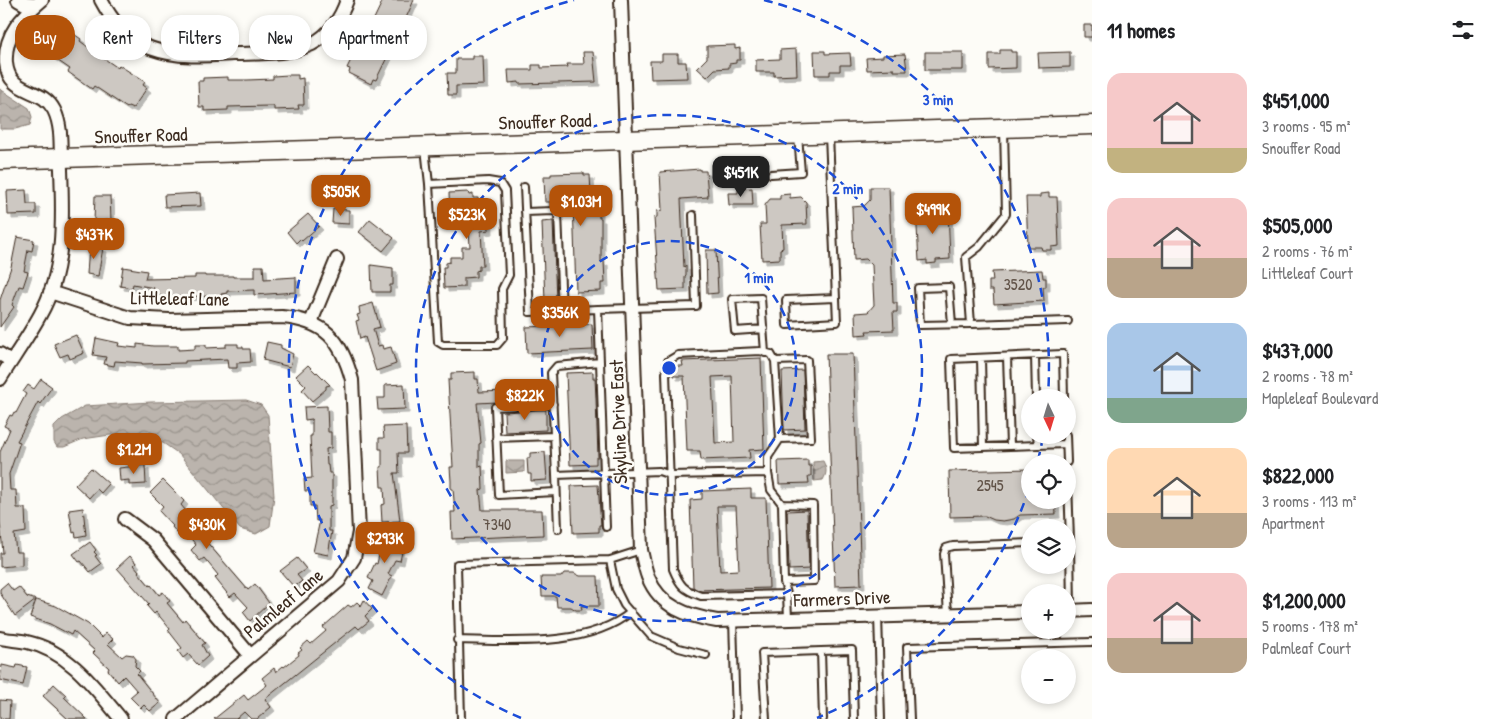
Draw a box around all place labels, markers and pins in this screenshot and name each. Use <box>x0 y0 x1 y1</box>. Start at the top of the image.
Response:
pin: $451K <box>706 156 776 198</box>
pin: $505K <box>306 174 376 217</box>
pin: $1.03M <box>540 184 622 227</box>
pin: $499K <box>898 192 968 235</box>
pin: $523K <box>432 198 502 240</box>
pin: $437K <box>59 218 129 260</box>
pin: $356K <box>525 296 595 338</box>
centre of rings <box>660 359 678 377</box>
pin: $822K <box>490 378 560 421</box>
pin: $1.2M <box>99 432 169 475</box>
pin: $430K <box>172 508 242 550</box>
pin: $293K <box>350 522 420 564</box>

